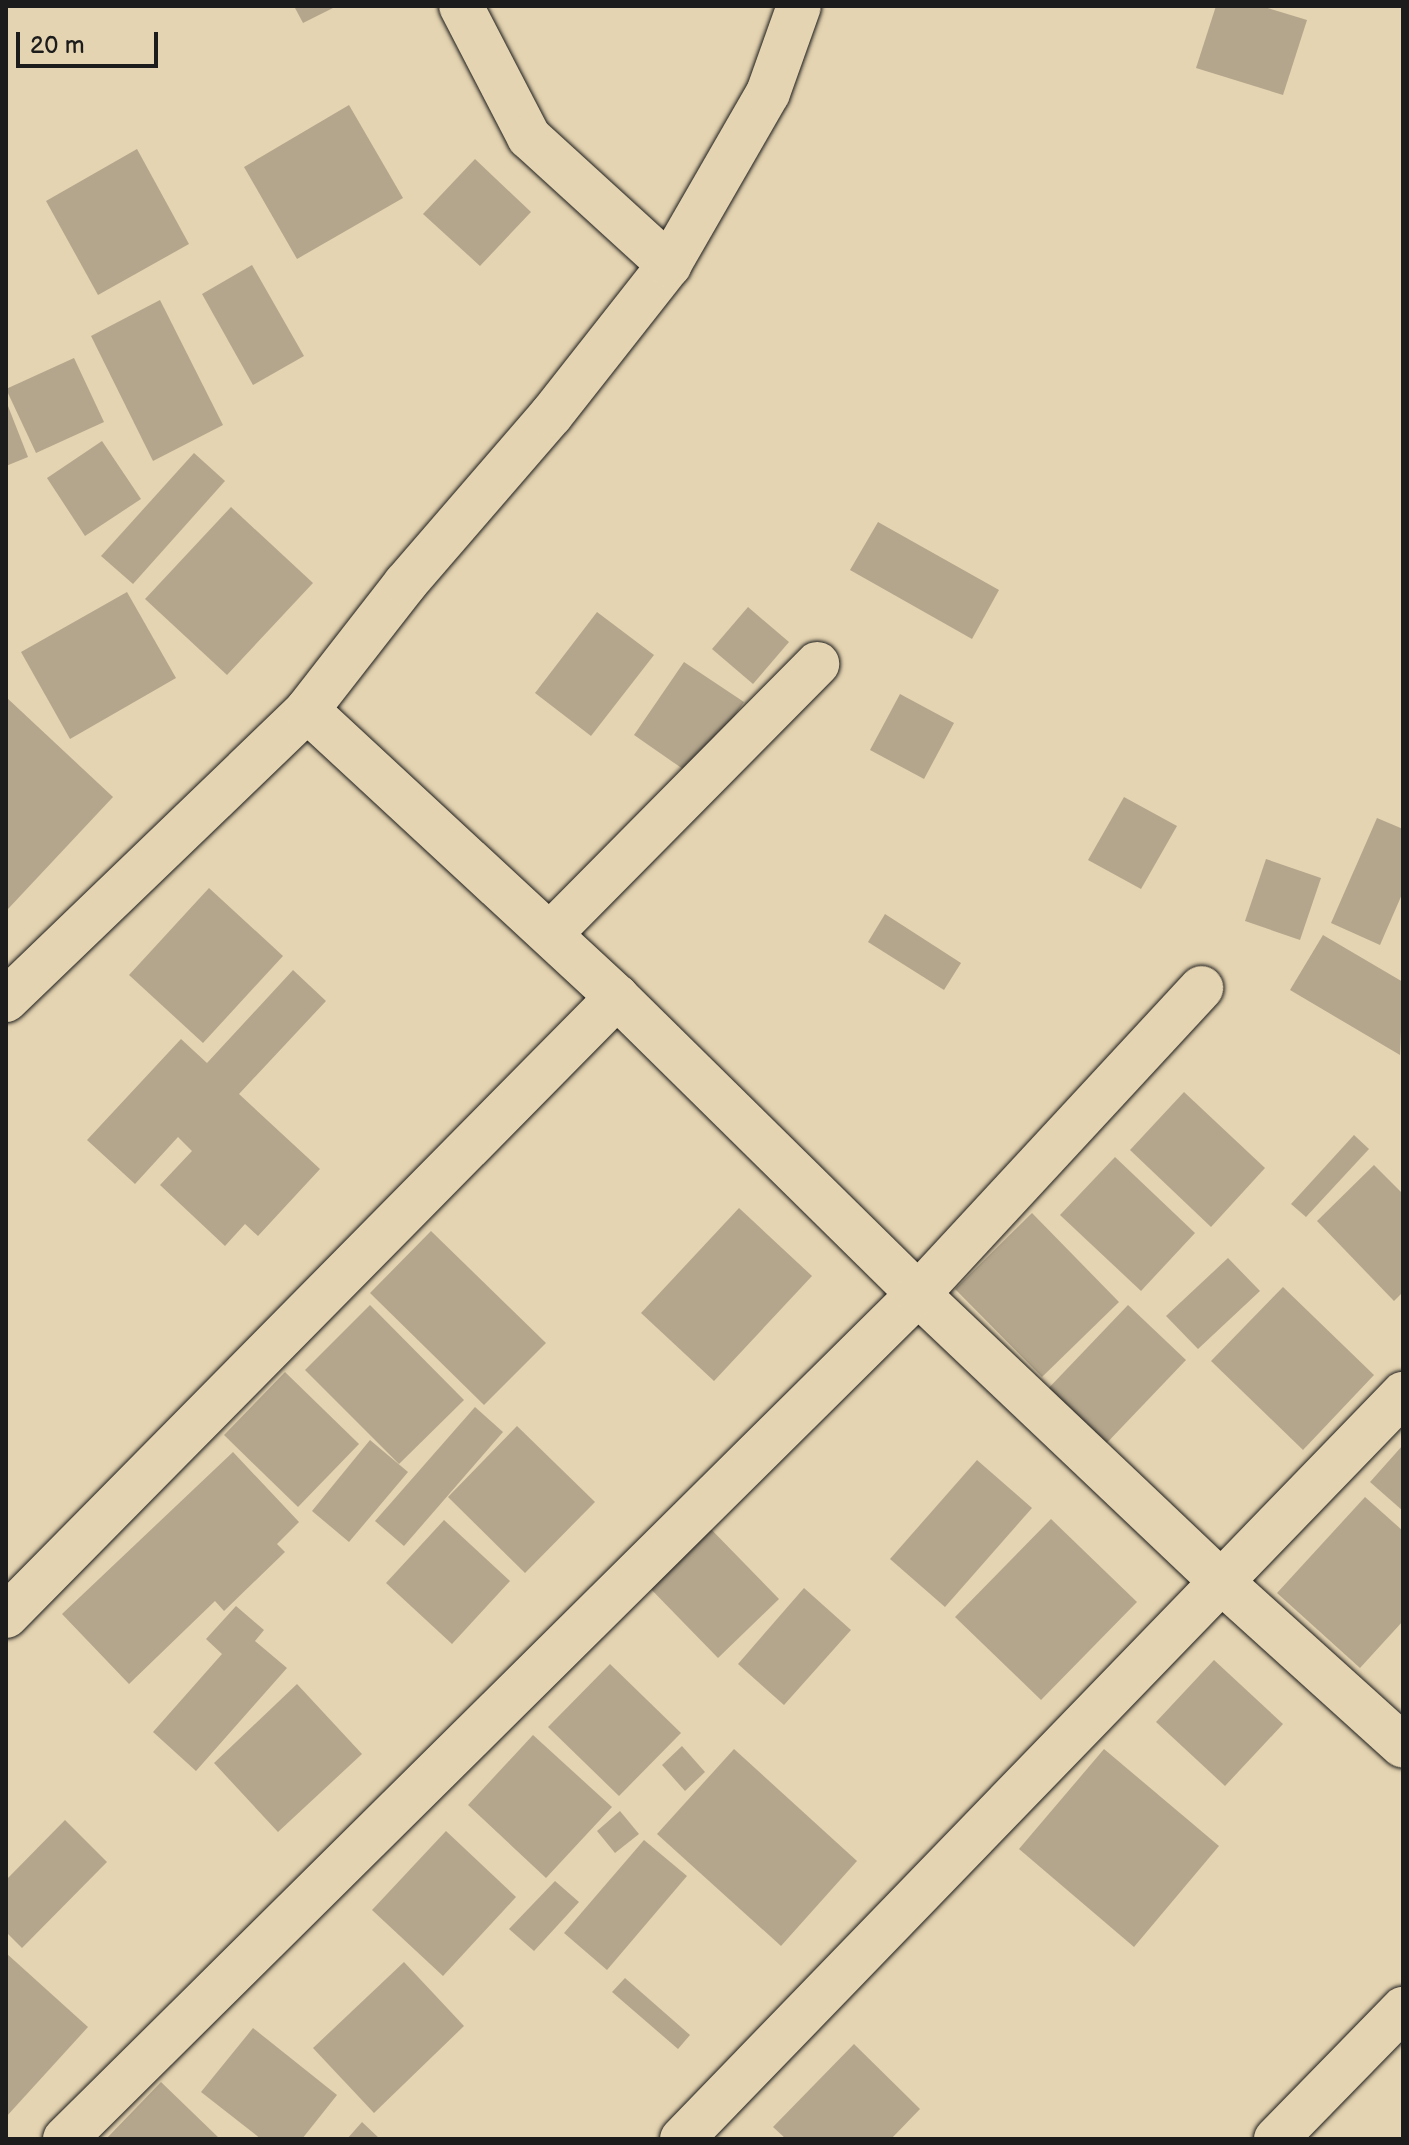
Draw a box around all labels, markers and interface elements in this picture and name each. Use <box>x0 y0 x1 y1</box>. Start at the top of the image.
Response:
scale bar <box>20 16 162 66</box>
text: 20 m <box>30 31 85 60</box>

